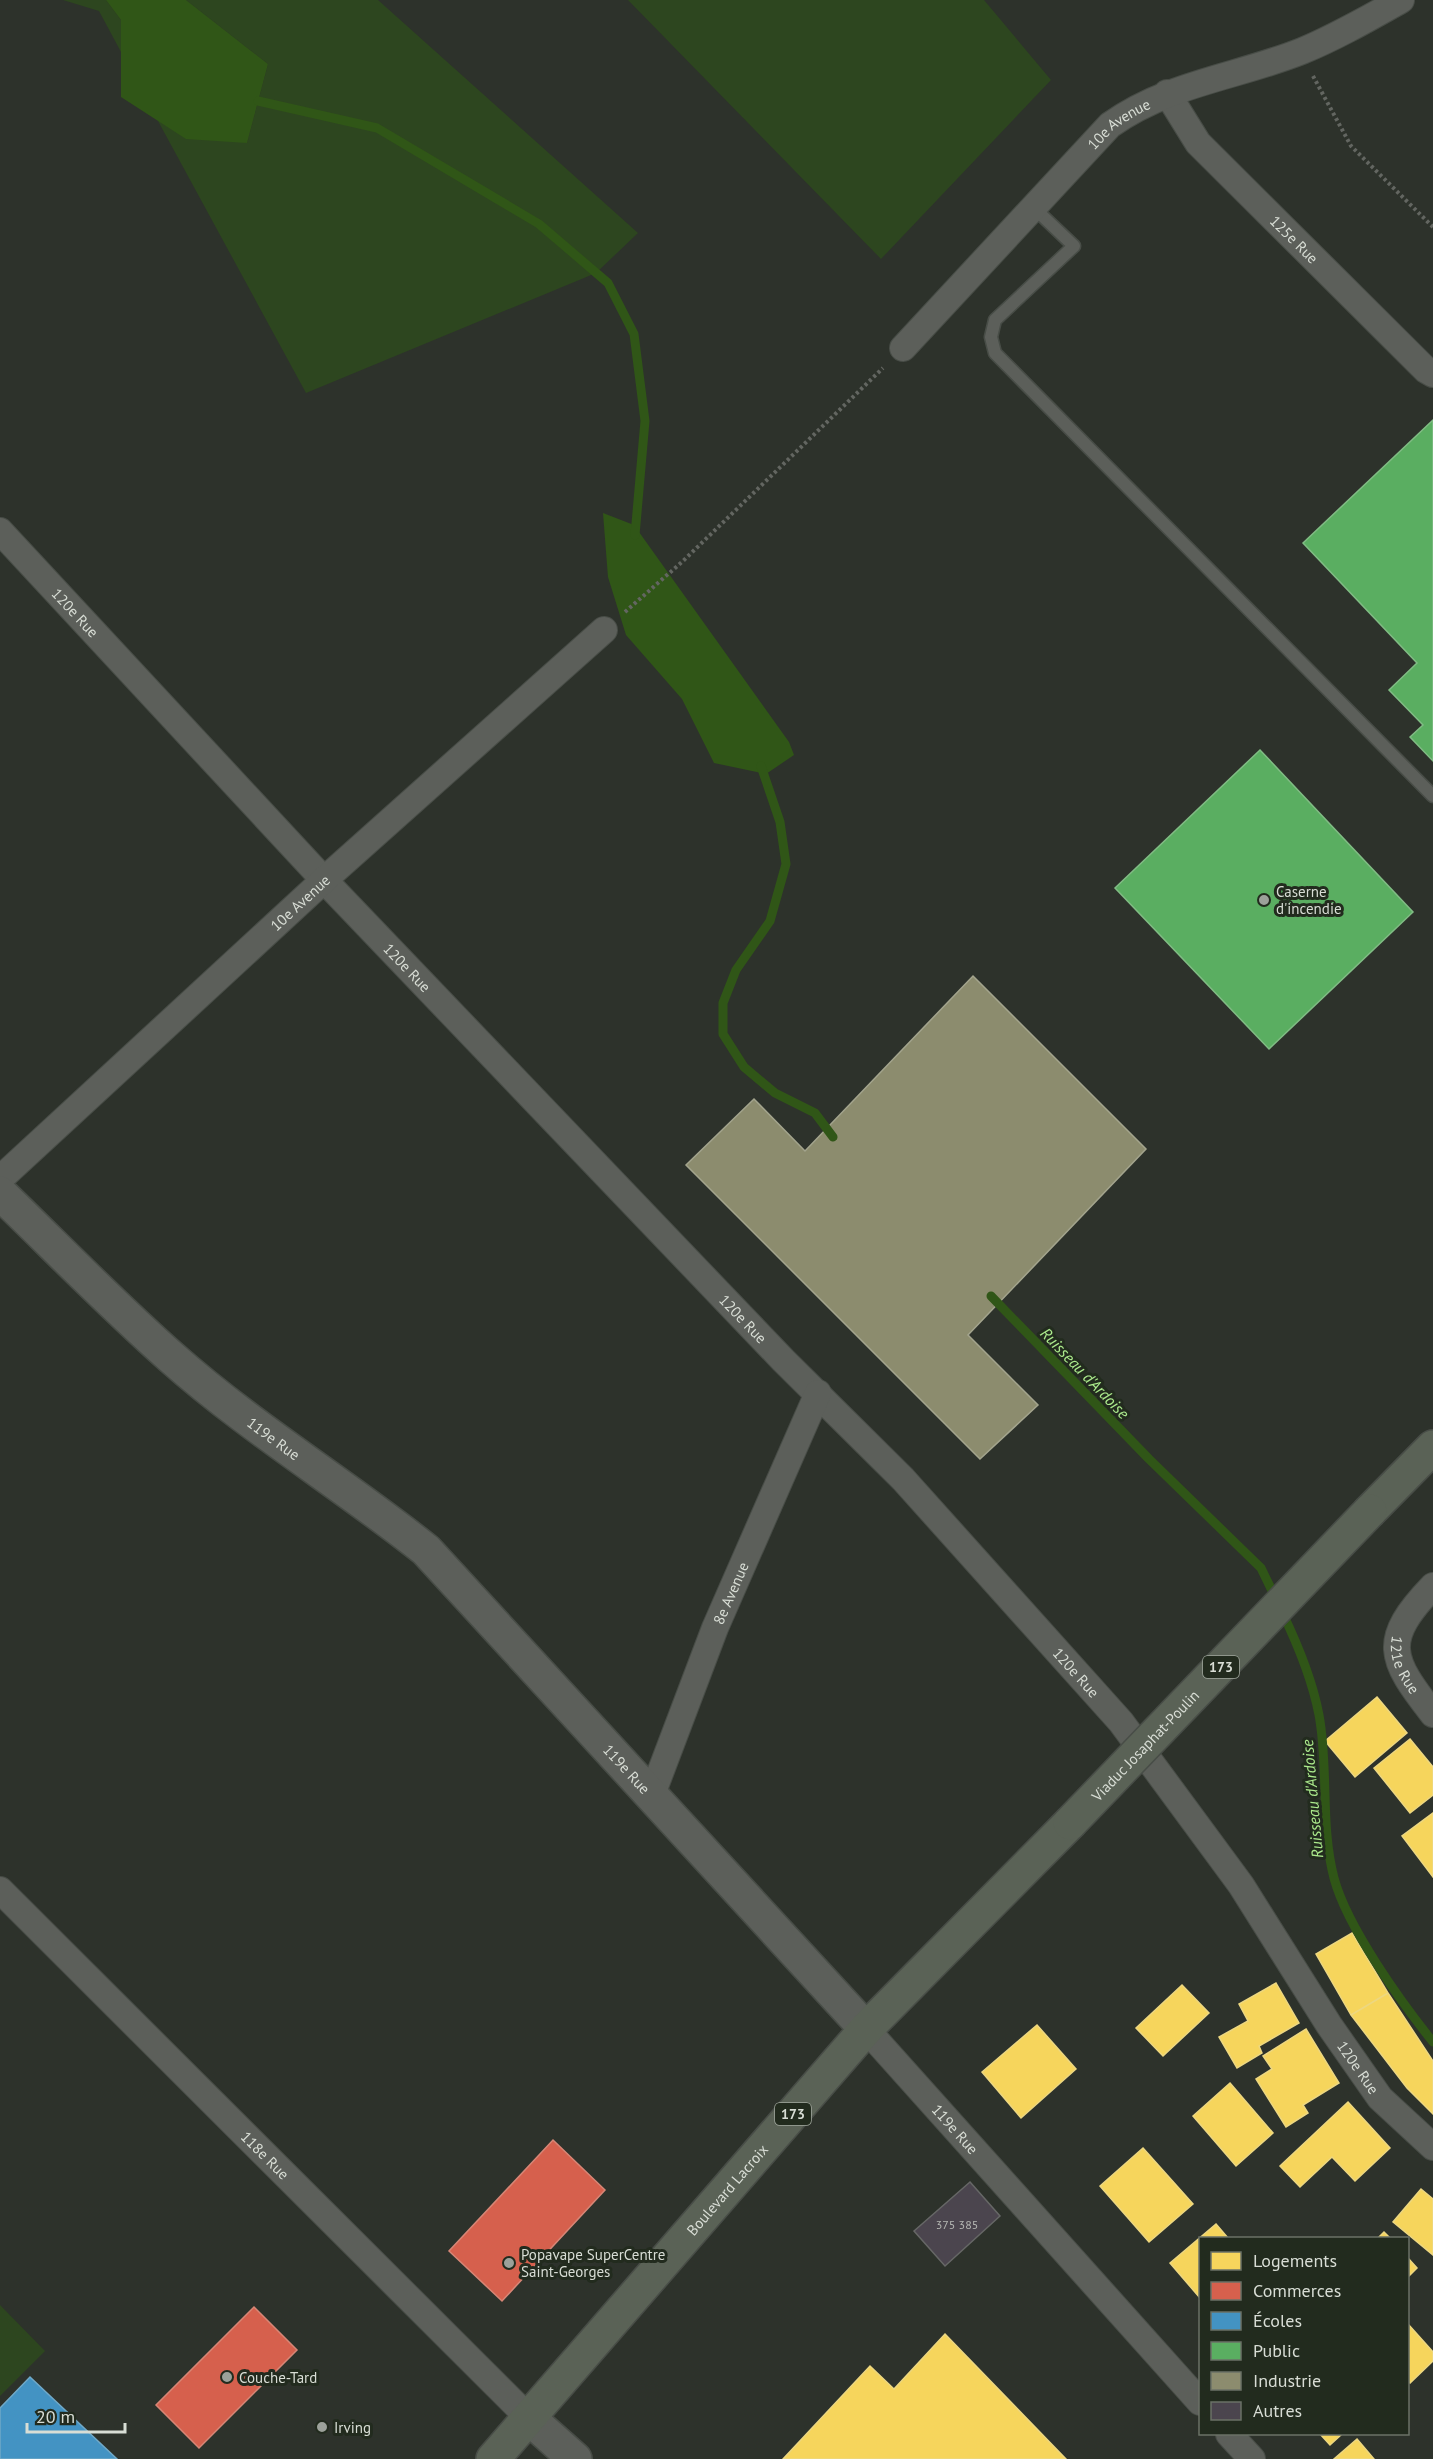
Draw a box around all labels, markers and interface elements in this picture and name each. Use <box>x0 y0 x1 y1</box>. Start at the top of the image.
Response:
street label: 10e Avenue <box>1083 94 1153 153</box>
street label: 125e Rue <box>1266 211 1323 267</box>
street label: 120e Rue <box>48 584 103 641</box>
street label: 10e Avenue <box>266 870 334 935</box>
place label: Caserne d'incendie <box>1276 882 1342 918</box>
marker: Caserne d'incendie <box>1257 893 1271 907</box>
street label: 120e Rue <box>380 939 435 996</box>
street label: 120e Rue <box>716 1290 771 1347</box>
water label: Ruisseau d'Ardoise <box>1036 1323 1134 1423</box>
street label: 119e Rue <box>244 1413 304 1464</box>
street label: 8e Avenue <box>708 1559 752 1627</box>
street label: 121e Rue <box>1387 1635 1424 1697</box>
street label: 120e Rue <box>1049 1643 1104 1701</box>
road number: 173 <box>1203 1656 1239 1678</box>
street label: Viaduc Josaphat-Poulin <box>1086 1685 1203 1806</box>
water label: Ruisseau d'Ardoise <box>1297 1738 1327 1859</box>
street label: 119e Rue <box>599 1740 655 1798</box>
street label: 120e Rue <box>1333 2037 1384 2097</box>
street label: 119e Rue <box>928 2100 983 2158</box>
road number: 173 <box>775 2103 811 2125</box>
street label: 118e Rue <box>237 2127 294 2183</box>
street label: Boulevard Lacroix <box>682 2139 772 2239</box>
house number: 375 385 <box>936 2217 978 2232</box>
legend <box>1199 2237 1409 2435</box>
place label: Popavape SuperCentre Saint-Georges <box>521 2245 665 2281</box>
text: Logements <box>1253 2249 1337 2272</box>
marker: Popavape SuperCentre Saint-Georges <box>502 2256 516 2270</box>
text: Commerces <box>1253 2279 1341 2302</box>
text: Écoles <box>1253 2309 1302 2332</box>
text: Public <box>1253 2339 1300 2362</box>
place label: Couche-Tard <box>239 2368 317 2387</box>
text: Industrie <box>1253 2369 1321 2392</box>
marker: Couche-Tard <box>220 2370 234 2384</box>
scale bar <box>27 2396 124 2434</box>
text: Autres <box>1253 2399 1302 2422</box>
text: 20 m <box>36 2405 75 2428</box>
place label: Irving <box>334 2418 371 2437</box>
marker: Irving <box>315 2420 329 2434</box>

